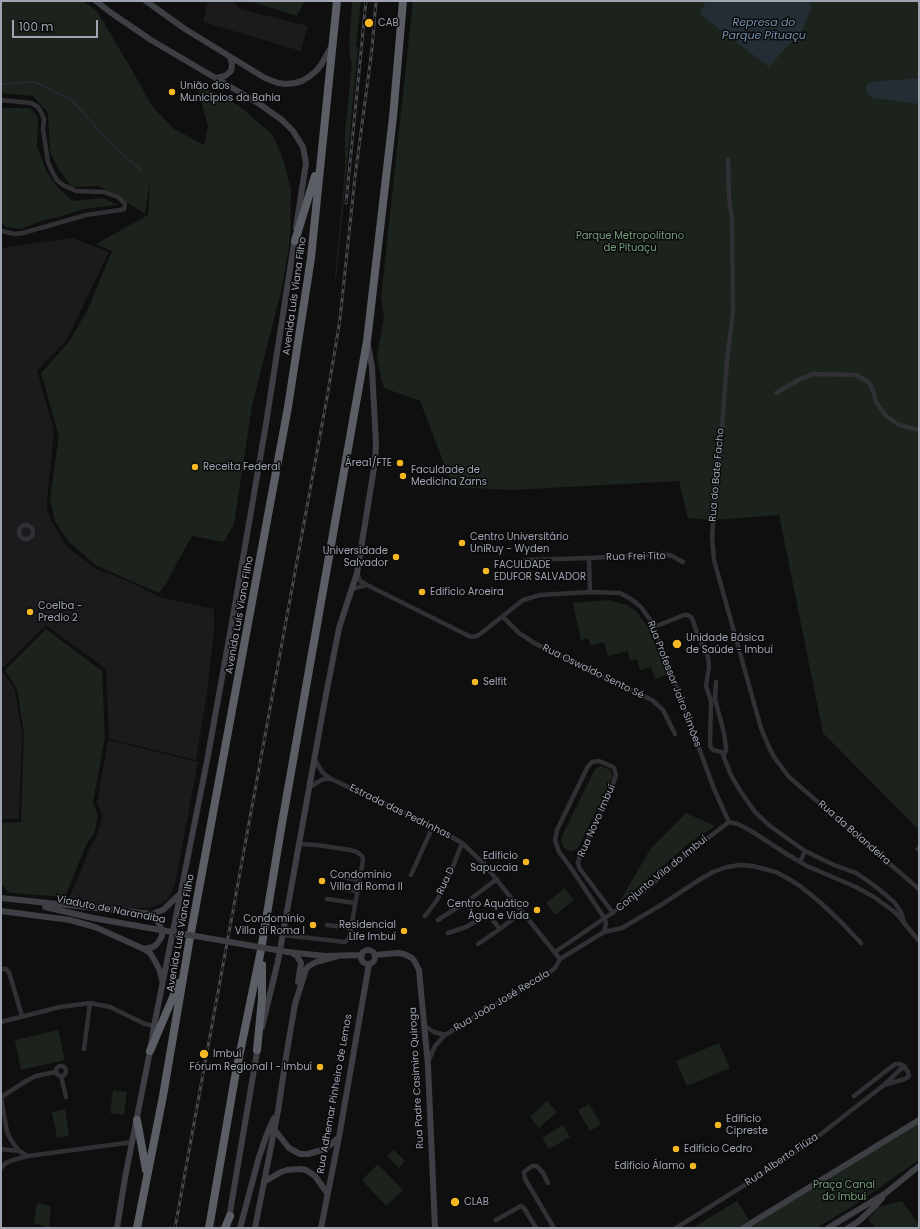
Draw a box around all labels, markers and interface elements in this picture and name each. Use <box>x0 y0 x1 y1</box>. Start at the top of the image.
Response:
scale bar <box>14 12 100 38</box>
water label: Represa do Parque Pituaçu <box>722 16 806 42</box>
marker: CAB <box>363 17 375 29</box>
place label: CAB <box>378 17 399 29</box>
text: 100 m <box>19 18 53 35</box>
place label: União dos Municípios da Bahia <box>180 80 281 104</box>
marker: União dos Municípios da Bahia <box>167 87 177 97</box>
park label: Parque Metropolitano de Pituaçu <box>576 230 684 254</box>
street label: Avenida Luís Viana Filho <box>281 236 309 356</box>
street label: Rua do Bate Facho <box>707 428 727 522</box>
place label: Área1/FTE <box>345 457 392 469</box>
marker: Área1/FTE <box>395 458 405 468</box>
place label: Receita Federal <box>203 461 280 473</box>
marker: Receita Federal <box>190 462 200 472</box>
place label: Faculdade de Medicina Zarns <box>411 464 487 488</box>
marker: Faculdade de Medicina Zarns <box>398 471 408 481</box>
place label: Centro Universitário UniRuy - Wyden <box>470 531 569 554</box>
marker: Centro Universitário UniRuy - Wyden <box>457 538 467 548</box>
place label: Universidade Salvador <box>323 545 388 568</box>
street label: Rua Frei Tito <box>606 550 666 564</box>
marker: Universidade Salvador <box>391 552 401 562</box>
street label: Avenida Luís Viana Filho <box>224 555 256 675</box>
place label: FACULDADE EDUFOR SALVADOR <box>494 559 586 582</box>
marker: FACULDADE EDUFOR SALVADOR <box>481 566 491 576</box>
place label: Edifício Aroeira <box>430 586 504 598</box>
marker: Edifício Aroeira <box>417 587 427 597</box>
place label: Coelba - Predio 2 <box>38 600 82 624</box>
marker: Coelba - Predio 2 <box>25 607 35 617</box>
street label: Rua Professor Jairo Simões <box>644 619 704 749</box>
place label: Unidade Básica de Saúde - Imbuí <box>686 632 773 656</box>
marker: Unidade Básica de Saúde - Imbuí <box>671 638 683 650</box>
street label: Rua Oswaldo Sento Sé <box>540 642 646 702</box>
place label: Selfit <box>483 676 507 688</box>
marker: Selfit <box>470 677 480 687</box>
street label: Estrada das Pedrinhas <box>347 782 453 842</box>
street label: Rua Novo Imbuí <box>576 783 618 859</box>
street label: Rua da Bolandeira <box>815 798 893 868</box>
street label: Conjunto Vila do Imbui <box>614 834 710 914</box>
place label: Edificio Sapucaia <box>470 850 518 874</box>
marker: Edificio Sapucaia <box>521 857 531 867</box>
street label: Rua D <box>434 865 458 897</box>
place label: Condomínio Villa di Roma II <box>330 869 403 892</box>
street label: Avenida Luís Viana Filho <box>165 873 197 993</box>
marker: Condomínio Villa di Roma II <box>317 876 327 886</box>
street label: Viaduto de Narandiba <box>55 894 167 926</box>
place label: Centro Aquático Água e Vida <box>447 898 529 922</box>
marker: Centro Aquático Água e Vida <box>532 905 542 915</box>
place label: Condomínio Villa di Roma I <box>235 913 305 936</box>
place label: Residencial Life Imbuí <box>339 919 396 942</box>
marker: Condomínio Villa di Roma I <box>308 920 318 930</box>
marker: Residencial Life Imbuí <box>399 926 409 936</box>
street label: Rua João José Recala <box>452 968 552 1034</box>
street label: Rua Padre Casimiro Quiroga <box>407 1007 427 1149</box>
street label: Rua Adhemar Pinheiro de Lemos <box>315 1013 355 1175</box>
marker: Imbuí <box>198 1048 210 1060</box>
place label: Imbuí <box>213 1048 241 1060</box>
place label: Fórum Regional I - Imbuí <box>190 1061 312 1073</box>
marker: Fórum Regional I - Imbuí <box>315 1062 325 1072</box>
place label: Edifício Cipreste <box>726 1113 768 1136</box>
marker: Edifício Cipreste <box>713 1120 723 1130</box>
street label: Rua Alberto Fiúza <box>743 1131 821 1189</box>
place label: Edifício Cedro <box>684 1143 753 1155</box>
marker: Edifício Cedro <box>671 1144 681 1154</box>
place label: Edifício Álamo <box>615 1160 685 1172</box>
marker: Edifício Álamo <box>688 1161 698 1171</box>
park label: Praça Canal do Imbuí <box>813 1179 875 1202</box>
marker: CLAB <box>449 1196 461 1208</box>
place label: CLAB <box>464 1196 489 1208</box>

